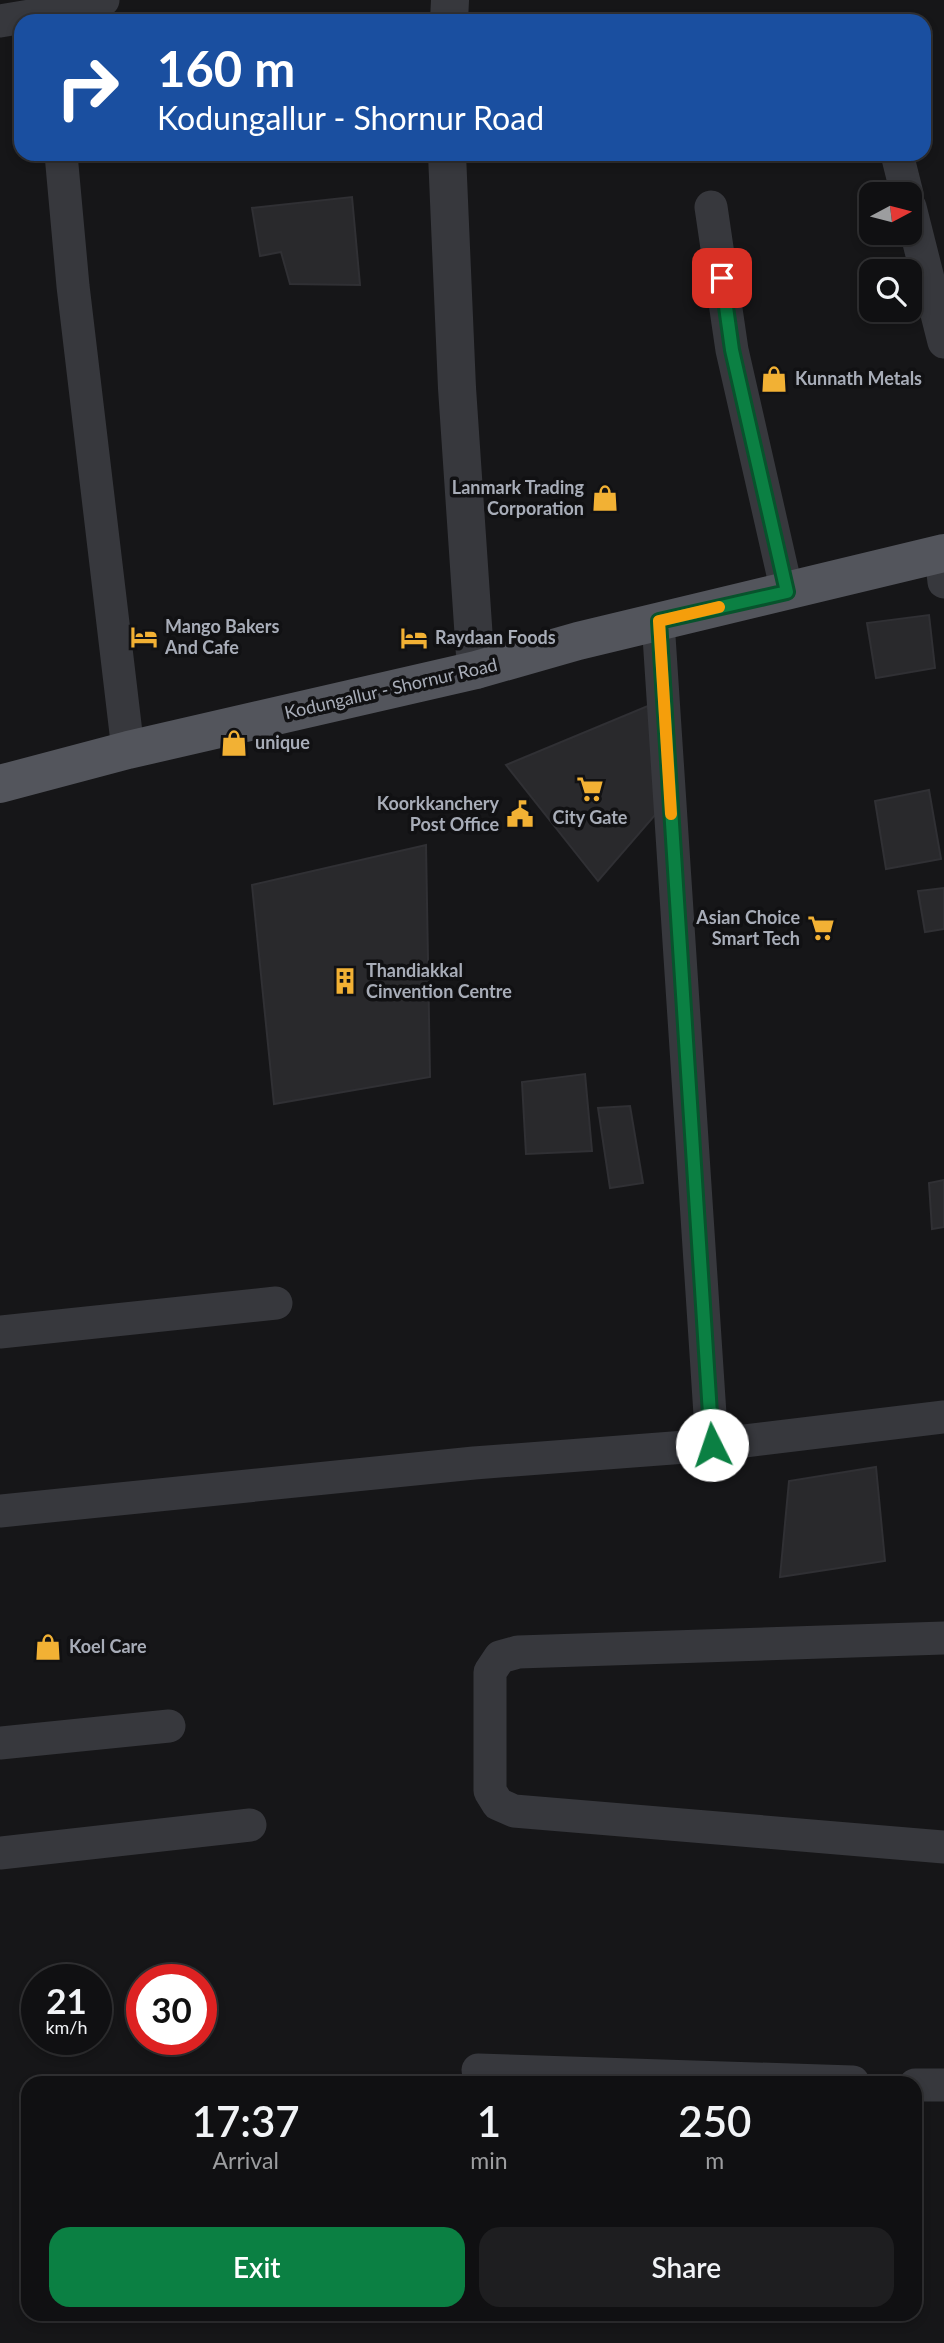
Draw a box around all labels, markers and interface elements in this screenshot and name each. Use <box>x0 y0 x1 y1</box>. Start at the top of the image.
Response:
text: 160 m <box>157 39 295 97</box>
icon: right <box>42 42 133 133</box>
text: Kodungallur - Shornur Road <box>157 98 544 137</box>
north arrow <box>859 182 922 245</box>
map controls <box>859 182 922 322</box>
pin <box>692 248 752 308</box>
icon: arrive <box>703 259 741 297</box>
button: search <box>859 259 922 322</box>
shop icon: Kunnath Metals <box>759 364 789 394</box>
place label: Kunnath Metals <box>795 367 922 389</box>
place label: Lanmark Trading Corporation <box>452 476 584 519</box>
shop icon: Lanmark Trading Corporation <box>590 483 620 513</box>
place label: Mango Bakers And Cafe <box>164 615 279 658</box>
hotel icon: Mango Bakers And Cafe <box>129 622 159 652</box>
hotel icon: Raydaan Foods <box>399 623 429 653</box>
place label: Raydaan Foods <box>435 626 556 648</box>
street label: Kodungallur - Shornur Road <box>282 653 499 723</box>
shop icon: unique <box>219 728 249 758</box>
place label: unique <box>255 731 310 753</box>
supermarket icon: City Gate <box>575 774 605 804</box>
place label: Koorkkanchery Post Office <box>377 792 500 835</box>
public building icon: Koorkkanchery Post Office <box>505 799 535 829</box>
place label: City Gate <box>553 806 628 828</box>
place label: Asian Choice Smart Tech <box>695 906 800 949</box>
supermarket icon: Asian Choice Smart Tech <box>806 913 836 943</box>
place label: Thandiakkal Cinvention Centre <box>366 959 512 1002</box>
building icon: Thandiakkal Cinvention Centre <box>330 966 360 996</box>
position arrow <box>675 1408 749 1482</box>
shop icon: Koel Care <box>33 1632 63 1662</box>
place label: Koel Care <box>69 1635 147 1657</box>
speed limit sign: 30 <box>126 1964 217 2055</box>
text: 21 <box>46 1979 87 2021</box>
text: km/h <box>45 2016 88 2038</box>
text: 17:37 <box>192 2096 300 2146</box>
text: 1 <box>477 2096 501 2146</box>
text: 250 <box>678 2096 751 2146</box>
text: Arrival <box>213 2146 279 2174</box>
text: min <box>470 2146 508 2174</box>
text: m <box>705 2146 724 2174</box>
button: Exit <box>49 2227 465 2307</box>
button: Share <box>479 2227 894 2307</box>

